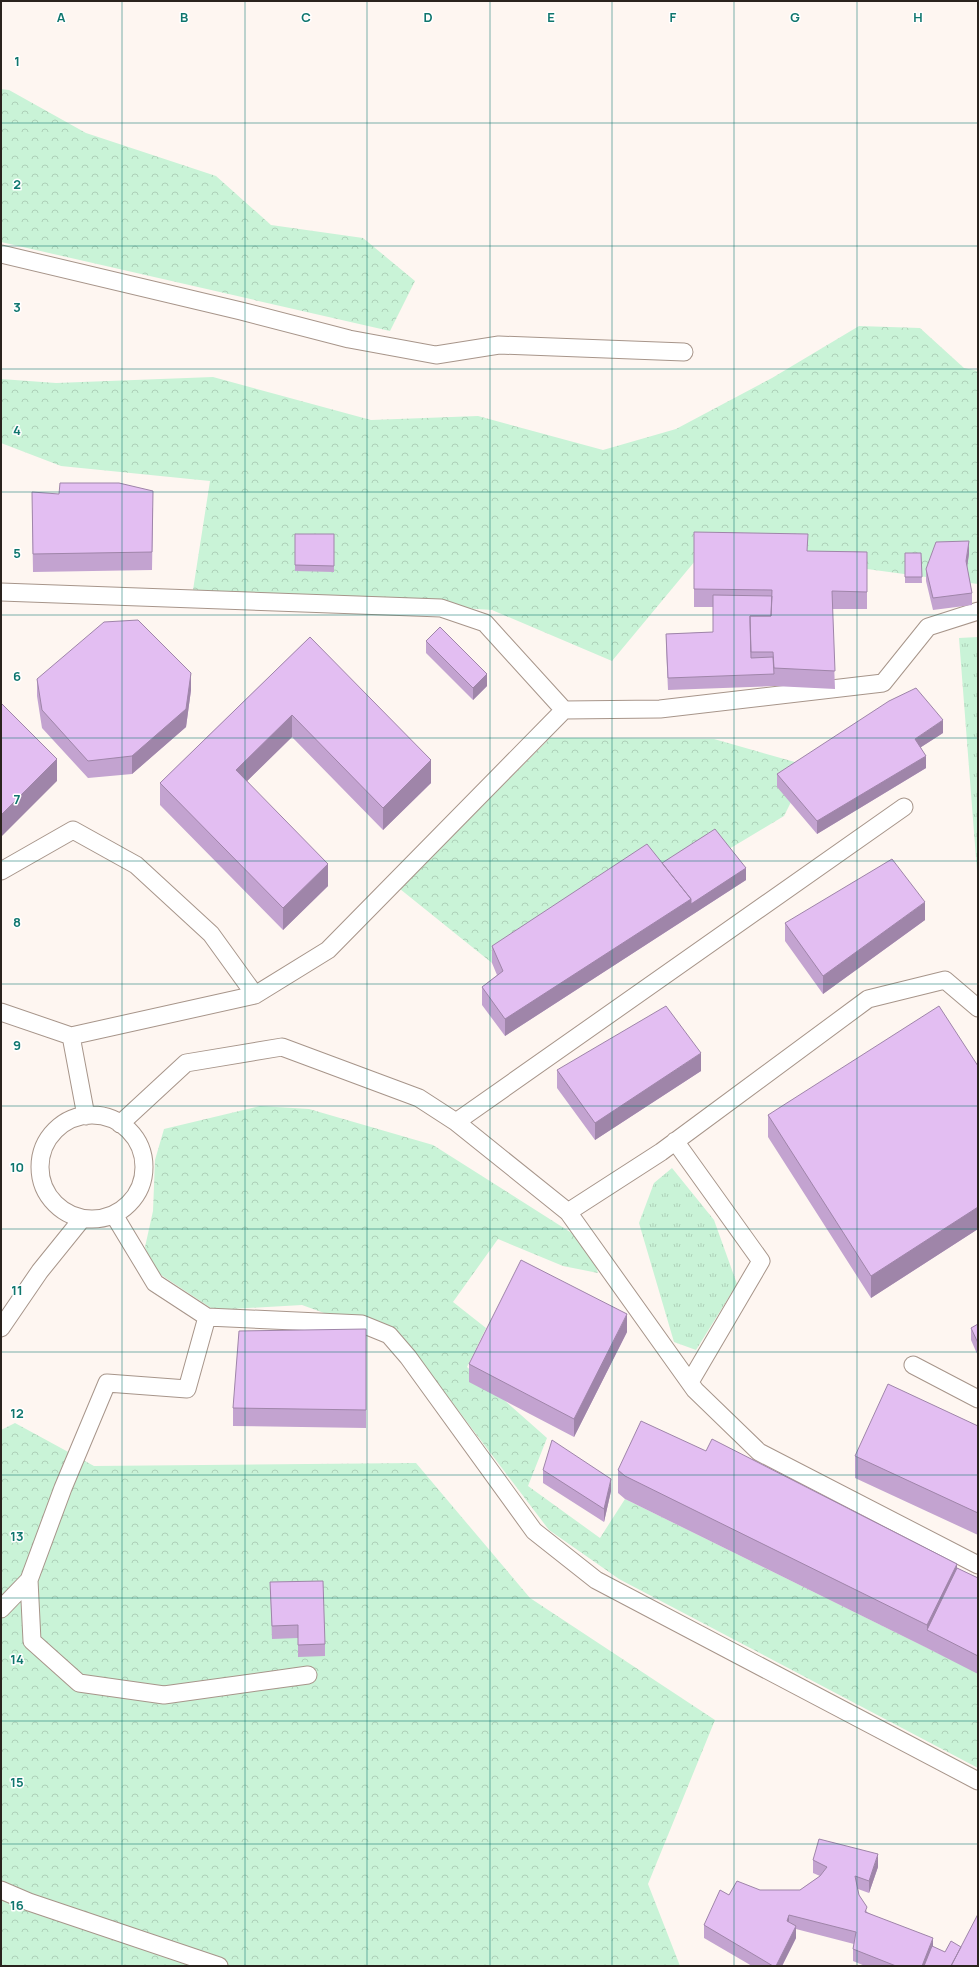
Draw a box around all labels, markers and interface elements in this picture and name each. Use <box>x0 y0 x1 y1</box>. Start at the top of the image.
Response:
text: A <box>57 8 66 26</box>
text: B <box>180 8 188 26</box>
text: C <box>301 8 311 26</box>
text: D <box>423 8 433 26</box>
text: E <box>547 8 555 26</box>
text: F <box>670 8 677 26</box>
text: G <box>790 8 800 26</box>
text: H <box>913 8 923 26</box>
text: 1 <box>14 52 20 70</box>
text: 2 <box>13 175 21 193</box>
text: 3 <box>13 298 21 316</box>
text: 4 <box>13 421 21 439</box>
text: 5 <box>13 544 21 562</box>
text: 6 <box>13 667 21 685</box>
text: 7 <box>14 790 21 808</box>
text: 8 <box>13 913 21 931</box>
text: 9 <box>13 1036 21 1054</box>
text: 10 <box>10 1158 24 1176</box>
text: 11 <box>11 1281 23 1299</box>
text: 12 <box>10 1404 24 1422</box>
text: 13 <box>10 1527 24 1545</box>
text: 14 <box>10 1650 24 1668</box>
text: 15 <box>10 1773 24 1791</box>
text: 16 <box>10 1896 24 1914</box>

